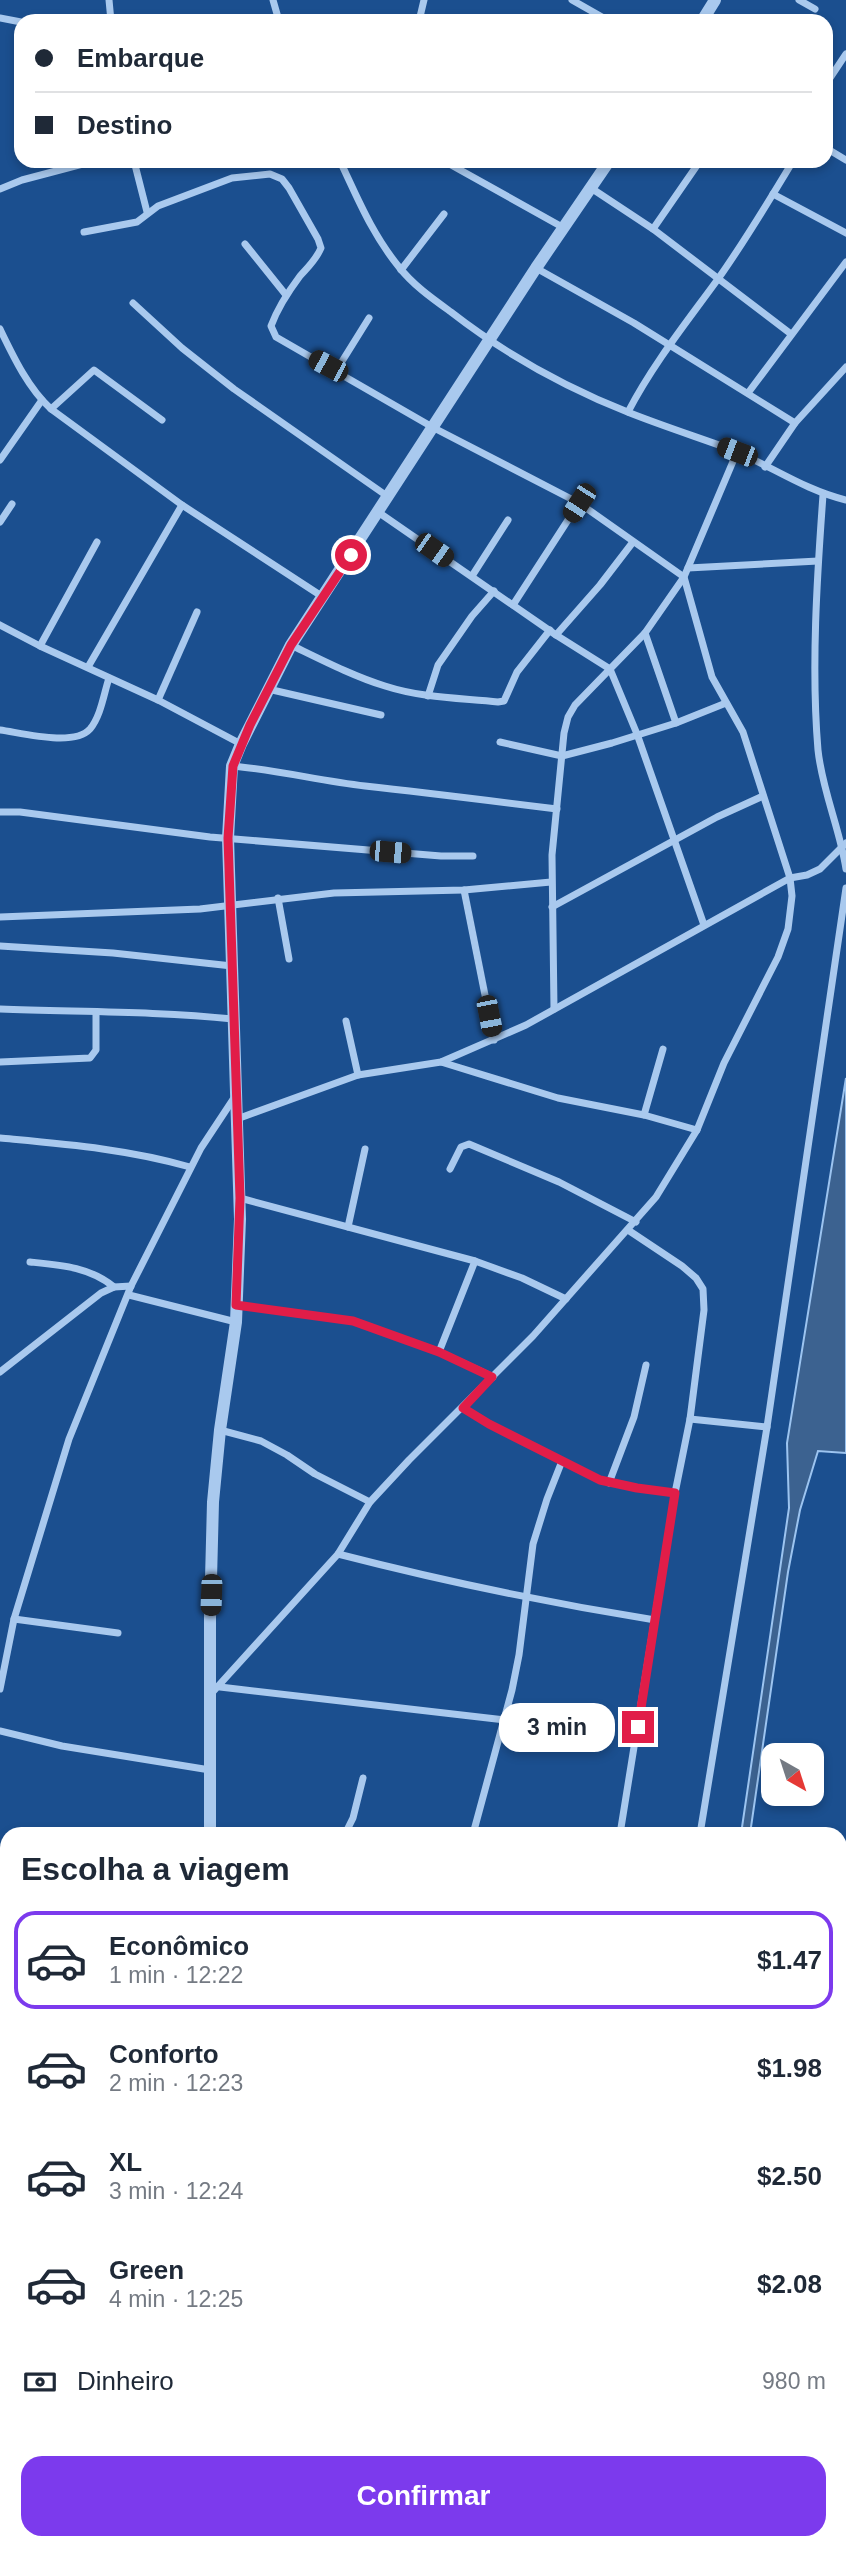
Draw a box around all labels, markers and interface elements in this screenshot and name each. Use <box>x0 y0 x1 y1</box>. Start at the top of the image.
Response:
text: Embarque <box>77 43 204 73</box>
text: Destino <box>77 110 172 140</box>
car <box>305 347 352 385</box>
car <box>714 435 761 469</box>
car <box>559 480 600 526</box>
car <box>411 529 458 571</box>
route start <box>335 539 367 571</box>
car <box>369 840 412 864</box>
car <box>475 993 504 1039</box>
car <box>200 1574 223 1616</box>
callout: 3 min <box>498 1702 614 1752</box>
route end <box>622 1711 654 1743</box>
text: 3 min <box>527 1714 587 1740</box>
north arrow <box>761 1743 824 1806</box>
map controls <box>761 1743 824 1806</box>
text: Escolha a viagem <box>21 1851 290 1887</box>
icon: car <box>25 1929 88 1992</box>
text: Econômico <box>109 1931 249 1961</box>
text: $1.47 <box>757 1945 822 1975</box>
text: 1 min · 12:22 <box>109 1962 243 1988</box>
icon: car <box>25 2037 88 2100</box>
text: Conforto <box>109 2039 219 2069</box>
text: $1.98 <box>757 2053 822 2083</box>
text: 2 min · 12:23 <box>109 2070 243 2096</box>
icon: car <box>25 2145 88 2208</box>
text: XL <box>109 2147 142 2177</box>
text: $2.50 <box>757 2161 822 2191</box>
text: 3 min · 12:24 <box>109 2178 243 2204</box>
icon: car <box>25 2253 88 2316</box>
text: Green <box>109 2255 184 2285</box>
text: $2.08 <box>757 2269 822 2299</box>
text: 4 min · 12:25 <box>109 2286 243 2312</box>
icon: cash <box>21 2363 59 2401</box>
text: Dinheiro <box>77 2366 174 2396</box>
text: 980 m <box>762 2368 826 2394</box>
button: Confirmar <box>21 2456 826 2536</box>

